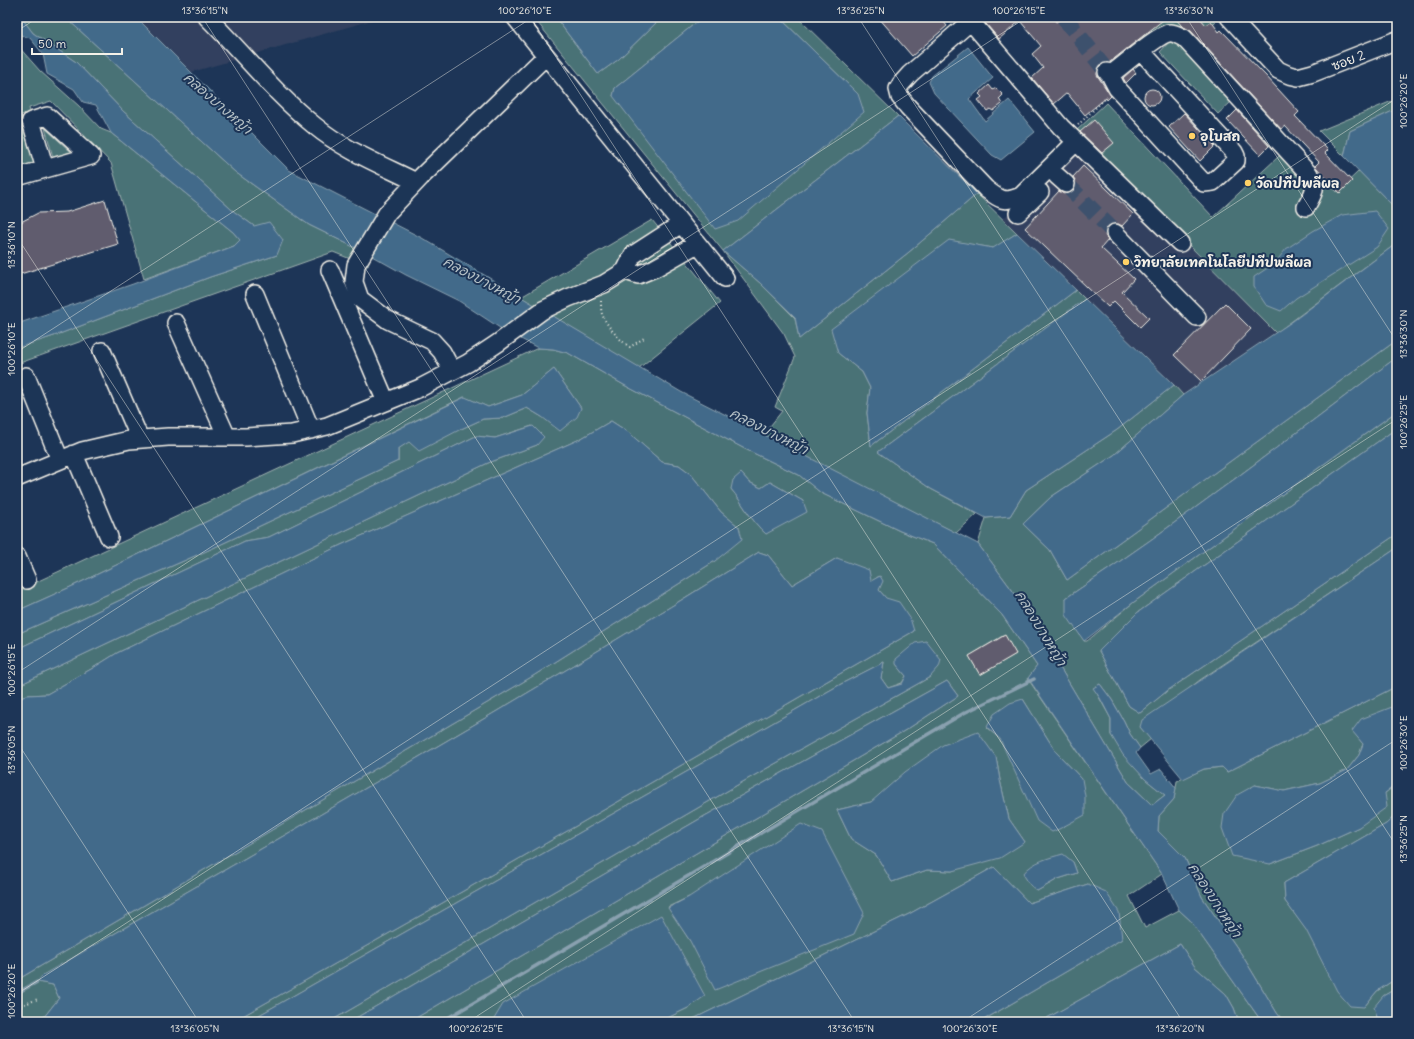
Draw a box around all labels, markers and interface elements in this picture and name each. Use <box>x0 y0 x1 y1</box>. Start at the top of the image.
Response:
text: 13°36'15"N <box>182 4 228 17</box>
text: 100°26'10"E <box>498 4 552 17</box>
text: 13°36'25"N <box>837 4 885 17</box>
text: 100°26'15"E <box>993 4 1045 17</box>
text: 13°36'30"N <box>1165 4 1213 17</box>
scale bar <box>32 30 122 56</box>
text: 50 m <box>38 36 67 51</box>
street label: ซอย 2 <box>1329 46 1367 75</box>
water label: คลองบางหญ้า <box>180 68 257 138</box>
text: 100°26'20"E <box>1397 73 1410 128</box>
place label: อุโบสถ <box>1200 128 1240 146</box>
marker: อุโบสถ <box>1187 131 1197 141</box>
place label: วัดปทีปพลีผล <box>1256 175 1339 192</box>
marker: วัดปทีปพลีผล <box>1243 178 1253 188</box>
text: 13°36'10"N <box>5 221 18 269</box>
water label: คลองบางหญ้า <box>440 252 525 308</box>
place label: วิทยาลัยเทคโนโลยีปทีปพลีผล <box>1134 254 1312 271</box>
marker: วิทยาลัยเทคโนโลยีปทีปพลีผล <box>1121 257 1131 267</box>
text: 13°36'30"N <box>1397 310 1410 358</box>
text: 100°26'10"E <box>5 322 18 376</box>
text: 100°26'25"E <box>1397 395 1410 449</box>
water label: คลองบางหญ้า <box>727 404 812 459</box>
water label: คลองบางหญ้า <box>1011 587 1071 670</box>
text: 100°26'15"E <box>5 644 18 696</box>
text: 100°26'30"E <box>1397 715 1410 771</box>
text: 13°36'05"N <box>5 726 18 775</box>
text: 13°36'25"N <box>1397 815 1410 863</box>
water label: คลองบางหญ้า <box>1184 859 1246 941</box>
text: 100°26'20"E <box>5 963 18 1018</box>
text: 13°36'05"N <box>171 1022 220 1035</box>
text: 100°26'25"E <box>449 1022 503 1035</box>
text: 13°36'15"N <box>828 1022 874 1035</box>
text: 100°26'30"E <box>942 1022 998 1035</box>
text: 13°36'20"N <box>1156 1022 1204 1035</box>

